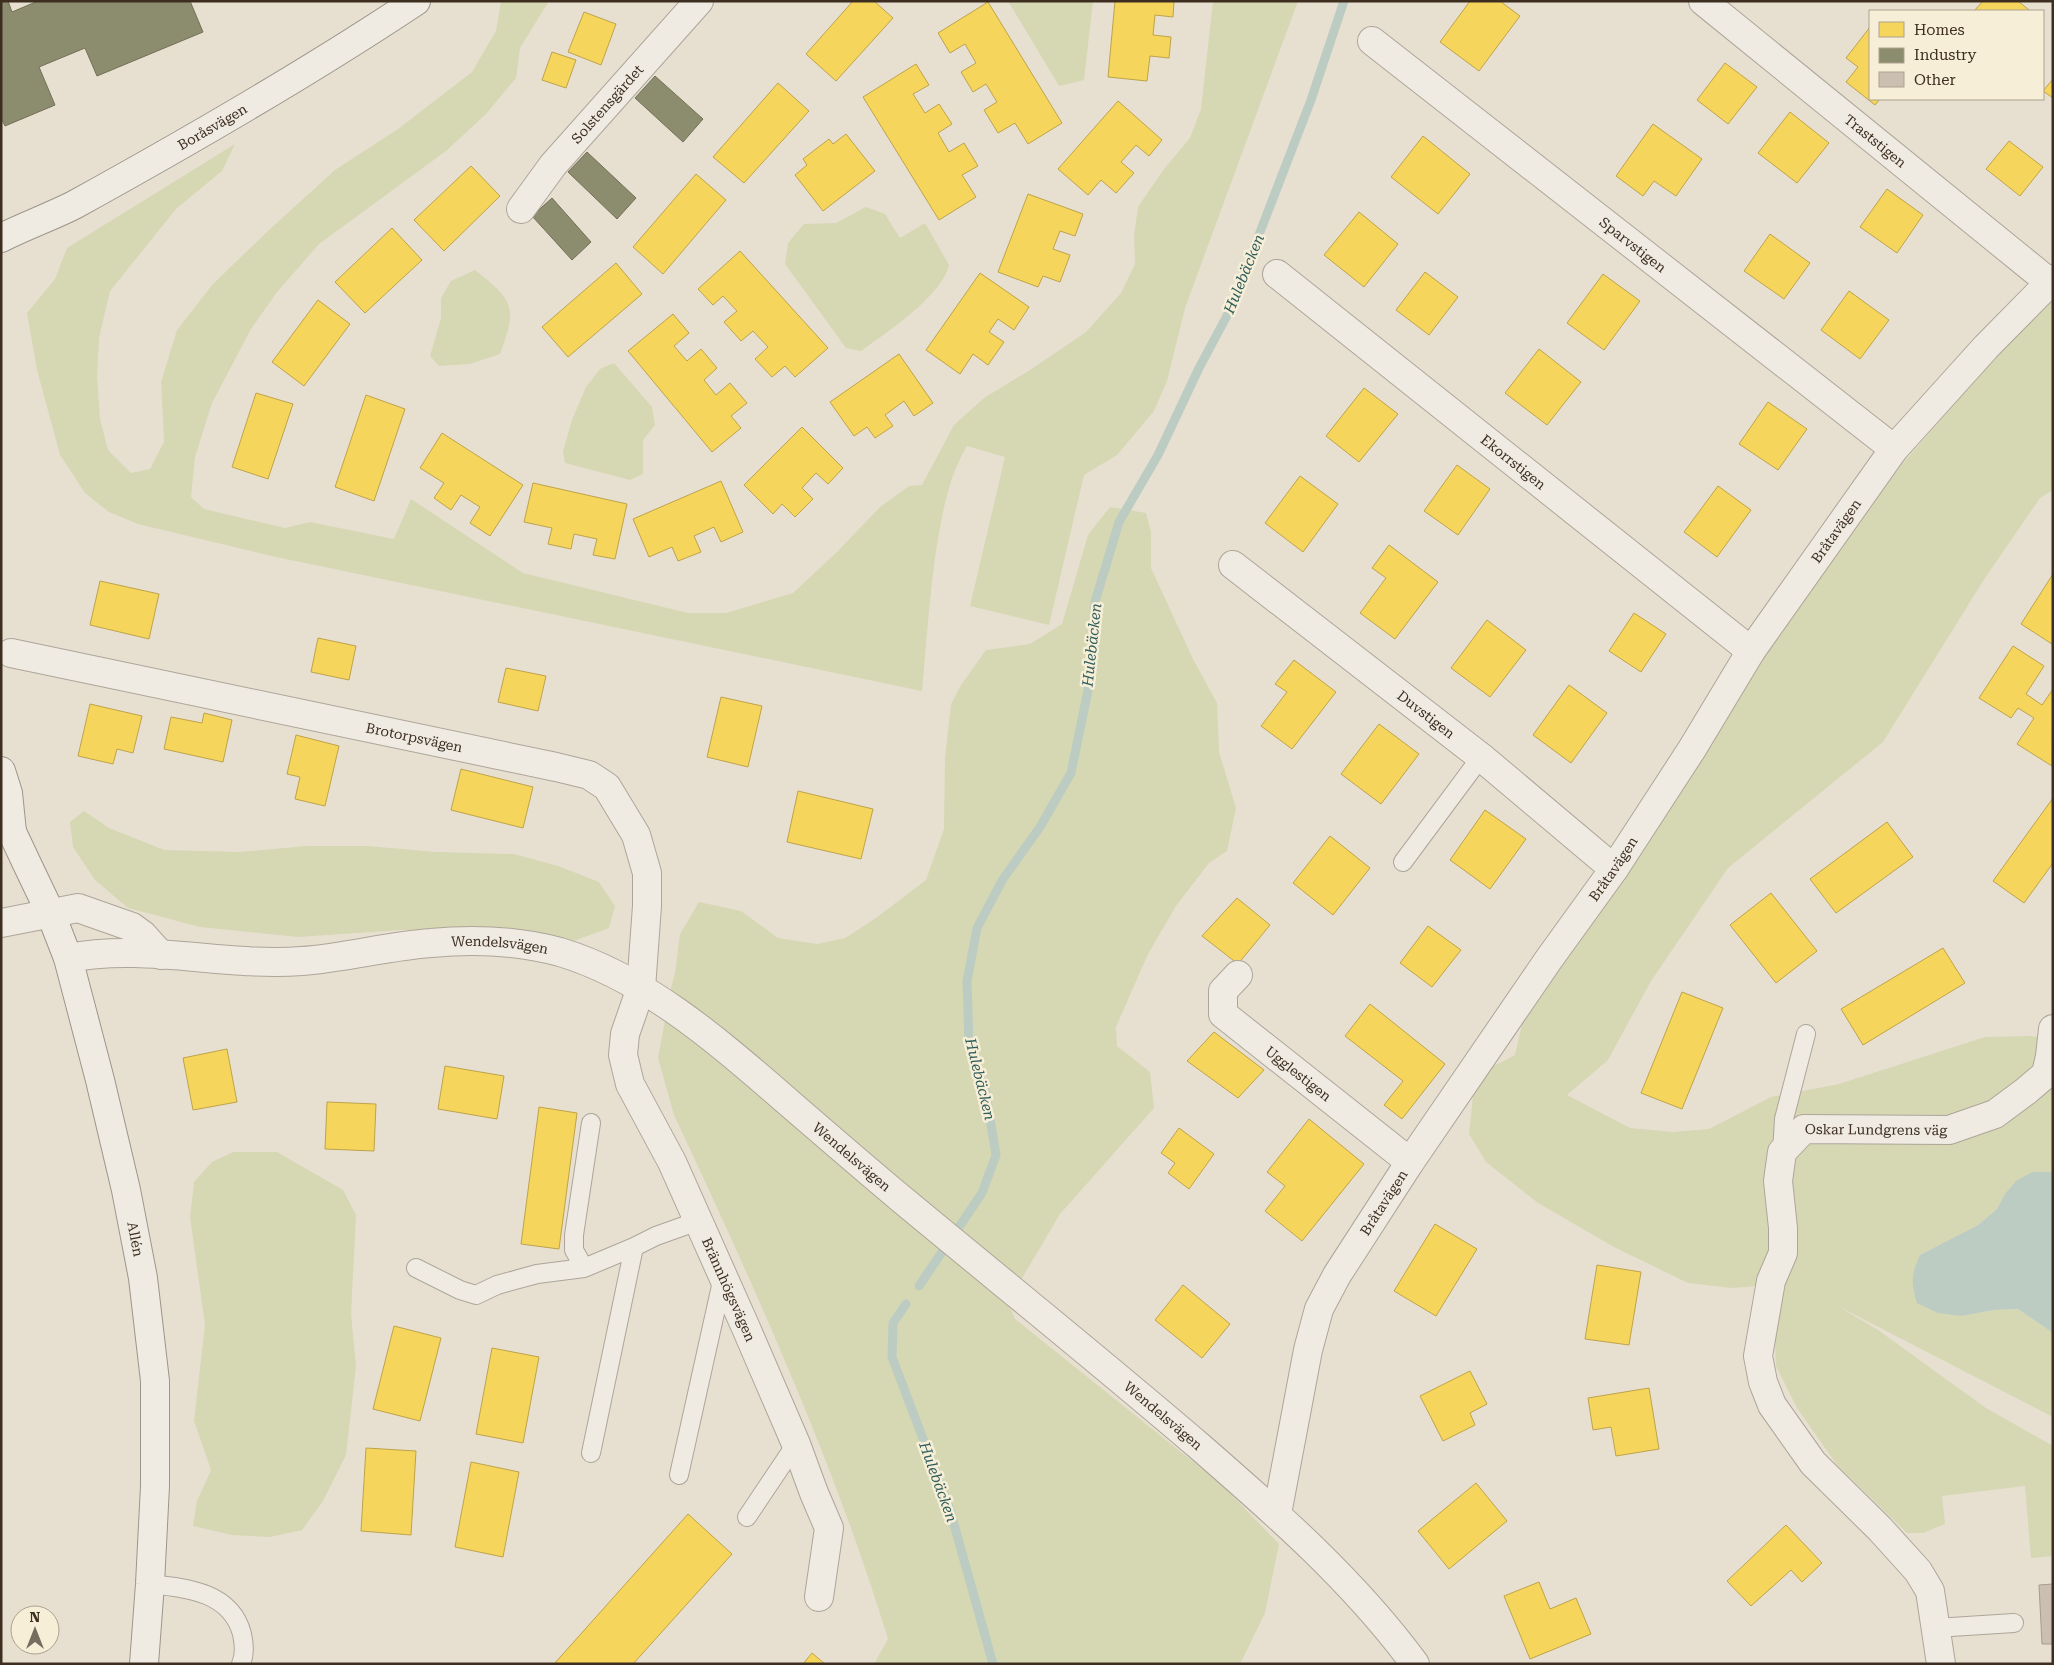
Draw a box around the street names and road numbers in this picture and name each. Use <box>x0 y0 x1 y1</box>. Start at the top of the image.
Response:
street label: Solstensgärdet <box>568 61 646 147</box>
street label: Boråsvägen <box>175 100 250 153</box>
street label: Traststigen <box>1841 111 1909 171</box>
street label: Sparvstigen <box>1596 214 1669 276</box>
street label: Ekorrstigen <box>1478 431 1549 493</box>
street label: Bråtavägen <box>1808 496 1864 566</box>
street label: Duvstigen <box>1394 687 1458 742</box>
street label: Brotorpsvägen <box>364 719 464 755</box>
street label: Bråtavägen <box>1585 834 1641 904</box>
street label: Wendelsvägen <box>451 933 550 957</box>
street label: Ugglestigen <box>1262 1043 1334 1105</box>
street label: Wendelsvägen <box>810 1119 894 1195</box>
street label: Oskar Lundgrens väg <box>1805 1121 1947 1138</box>
street label: Bråtavägen <box>1357 1167 1411 1238</box>
street label: Allén <box>124 1220 147 1258</box>
street label: Brännhögsvägen <box>699 1235 759 1344</box>
street label: Wendelsvägen <box>1121 1378 1206 1453</box>

